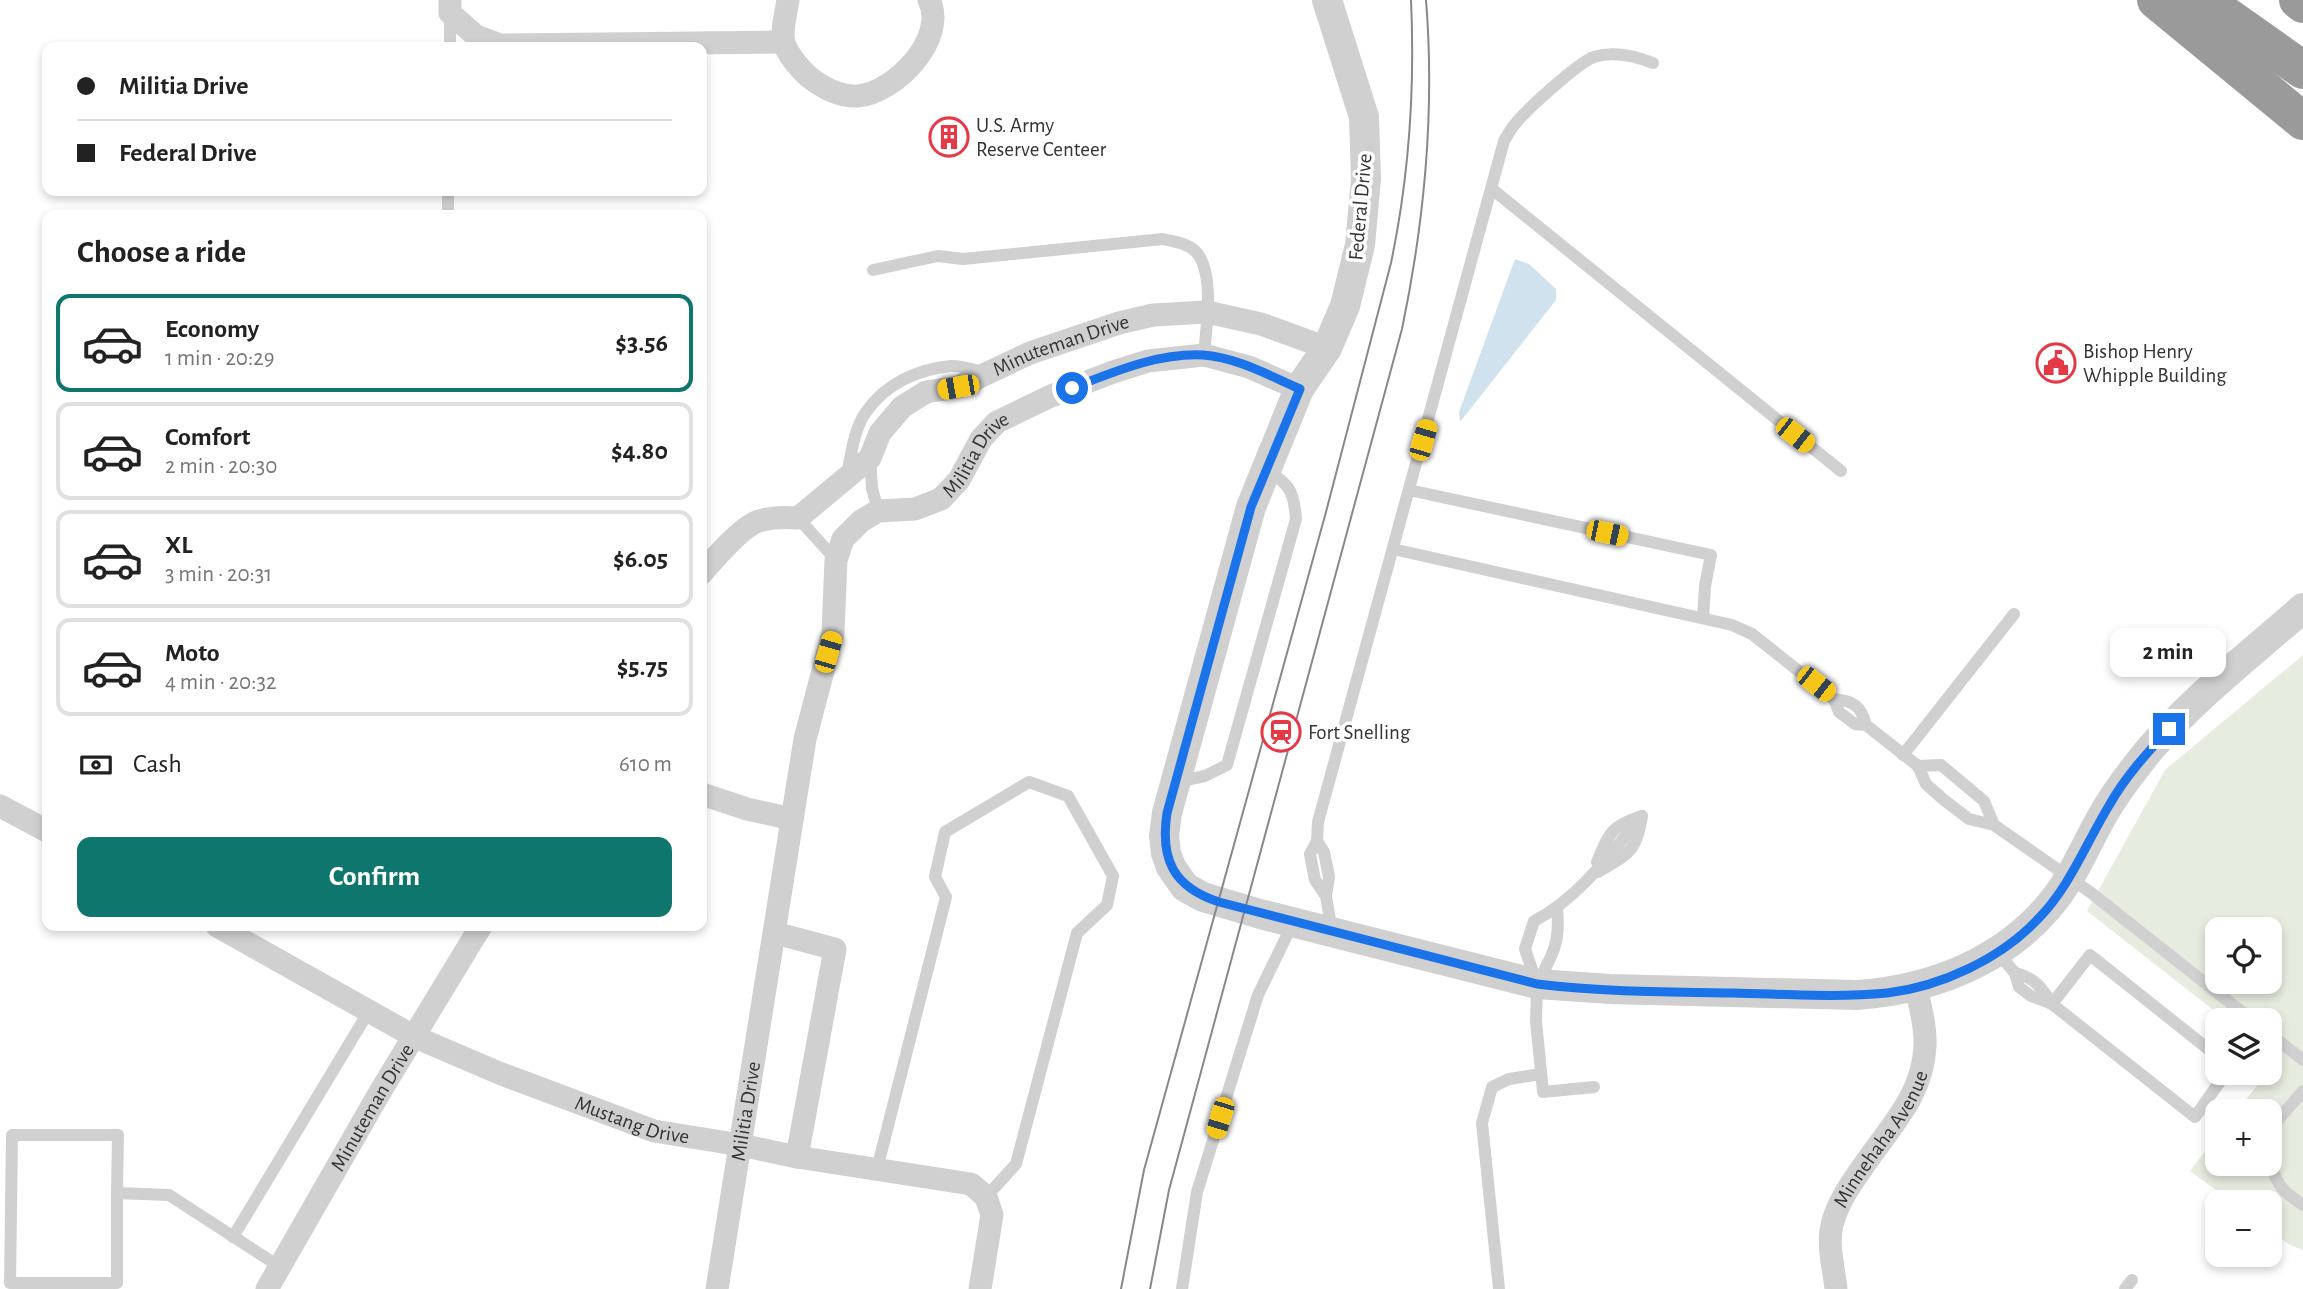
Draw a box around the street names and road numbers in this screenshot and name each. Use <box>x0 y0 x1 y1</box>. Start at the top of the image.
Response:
street label: Federal Drive <box>1345 153 1376 261</box>
street label: Minuteman Drive <box>990 311 1131 380</box>
street label: Militia Drive <box>938 408 1012 502</box>
street label: Minuteman Drive <box>327 1040 418 1175</box>
street label: Militia Drive <box>728 1060 764 1163</box>
street label: Minnehaha Avenue <box>1830 1068 1932 1211</box>
street label: Mustang Drive <box>572 1092 691 1148</box>

